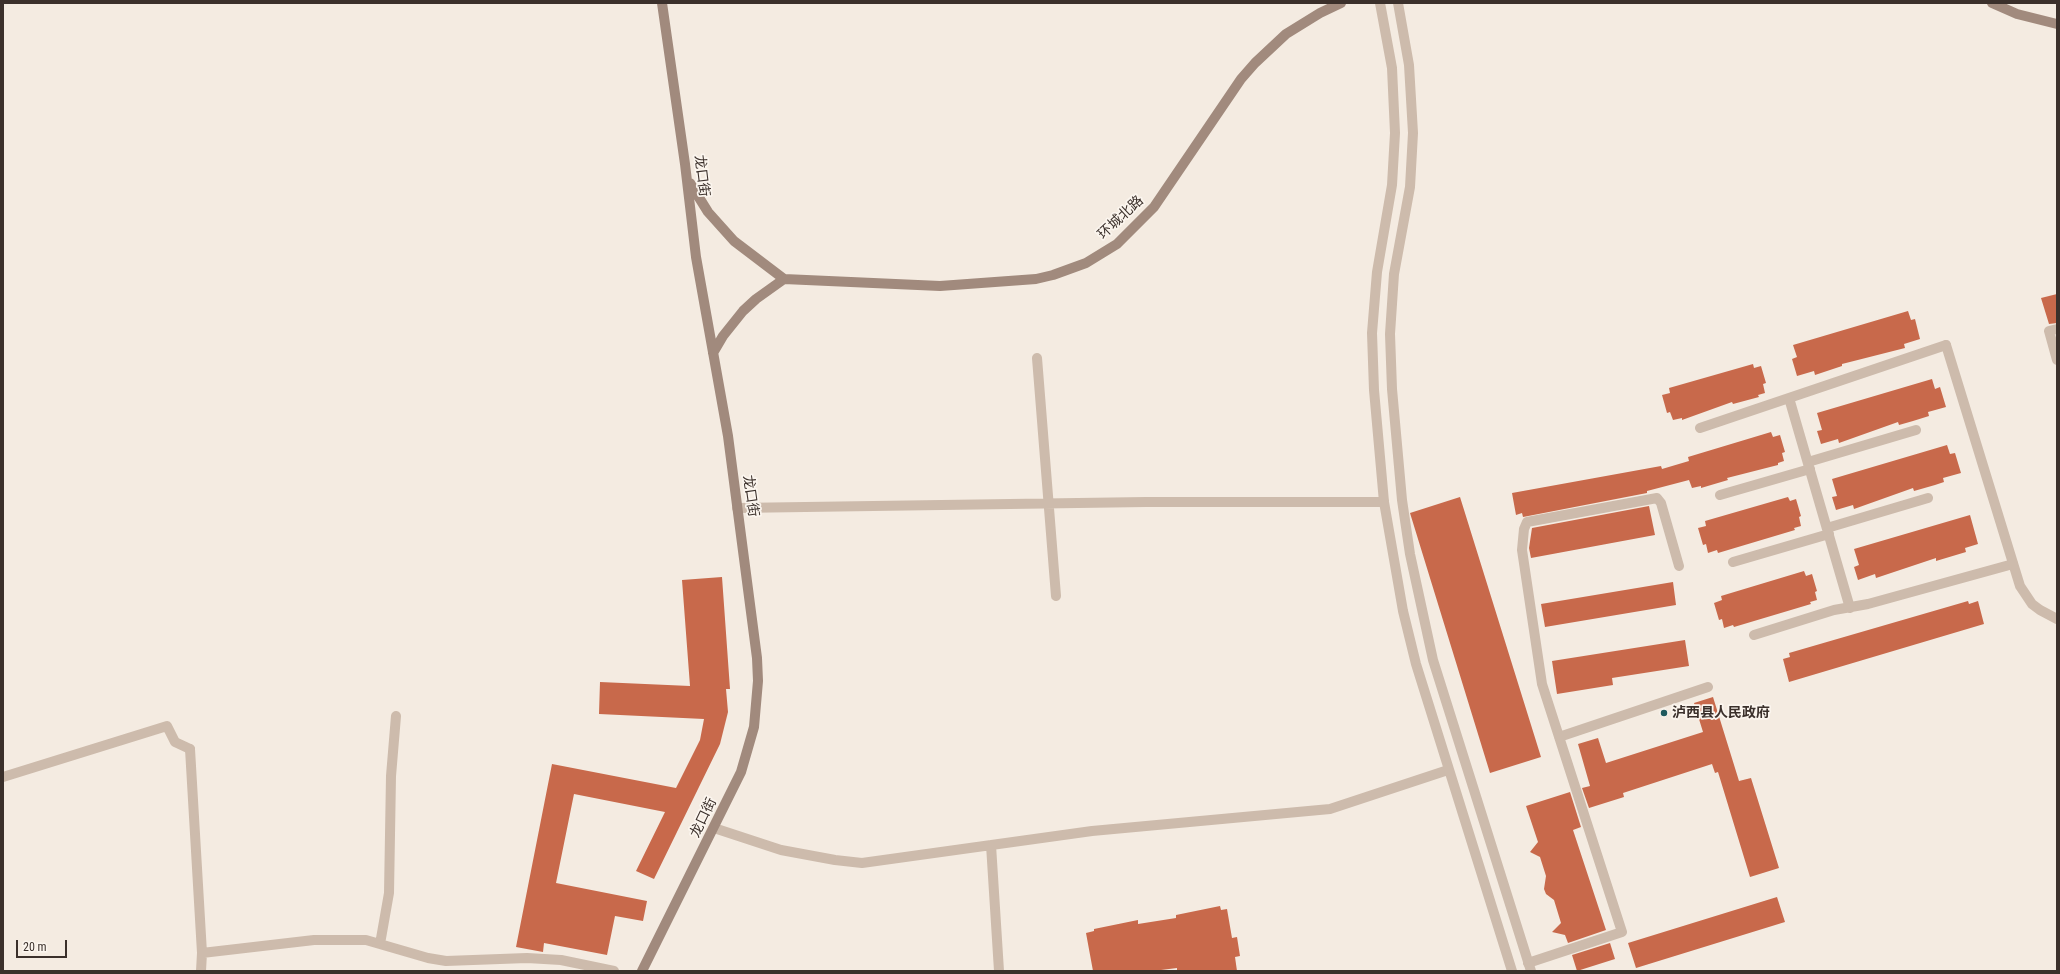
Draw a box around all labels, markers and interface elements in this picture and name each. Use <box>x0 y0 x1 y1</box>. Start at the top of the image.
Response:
street label: 龙口街 <box>690 154 712 198</box>
street label: 环城北路 <box>1095 193 1147 243</box>
street label: 龙口街 <box>739 474 761 518</box>
place label: 泸西县人民政府 <box>1672 705 1770 721</box>
marker: 泸西县人民政府 <box>1659 708 1669 718</box>
street label: 龙口街 <box>687 795 721 841</box>
scale bar <box>18 932 69 958</box>
text: 20 m <box>23 940 47 954</box>

